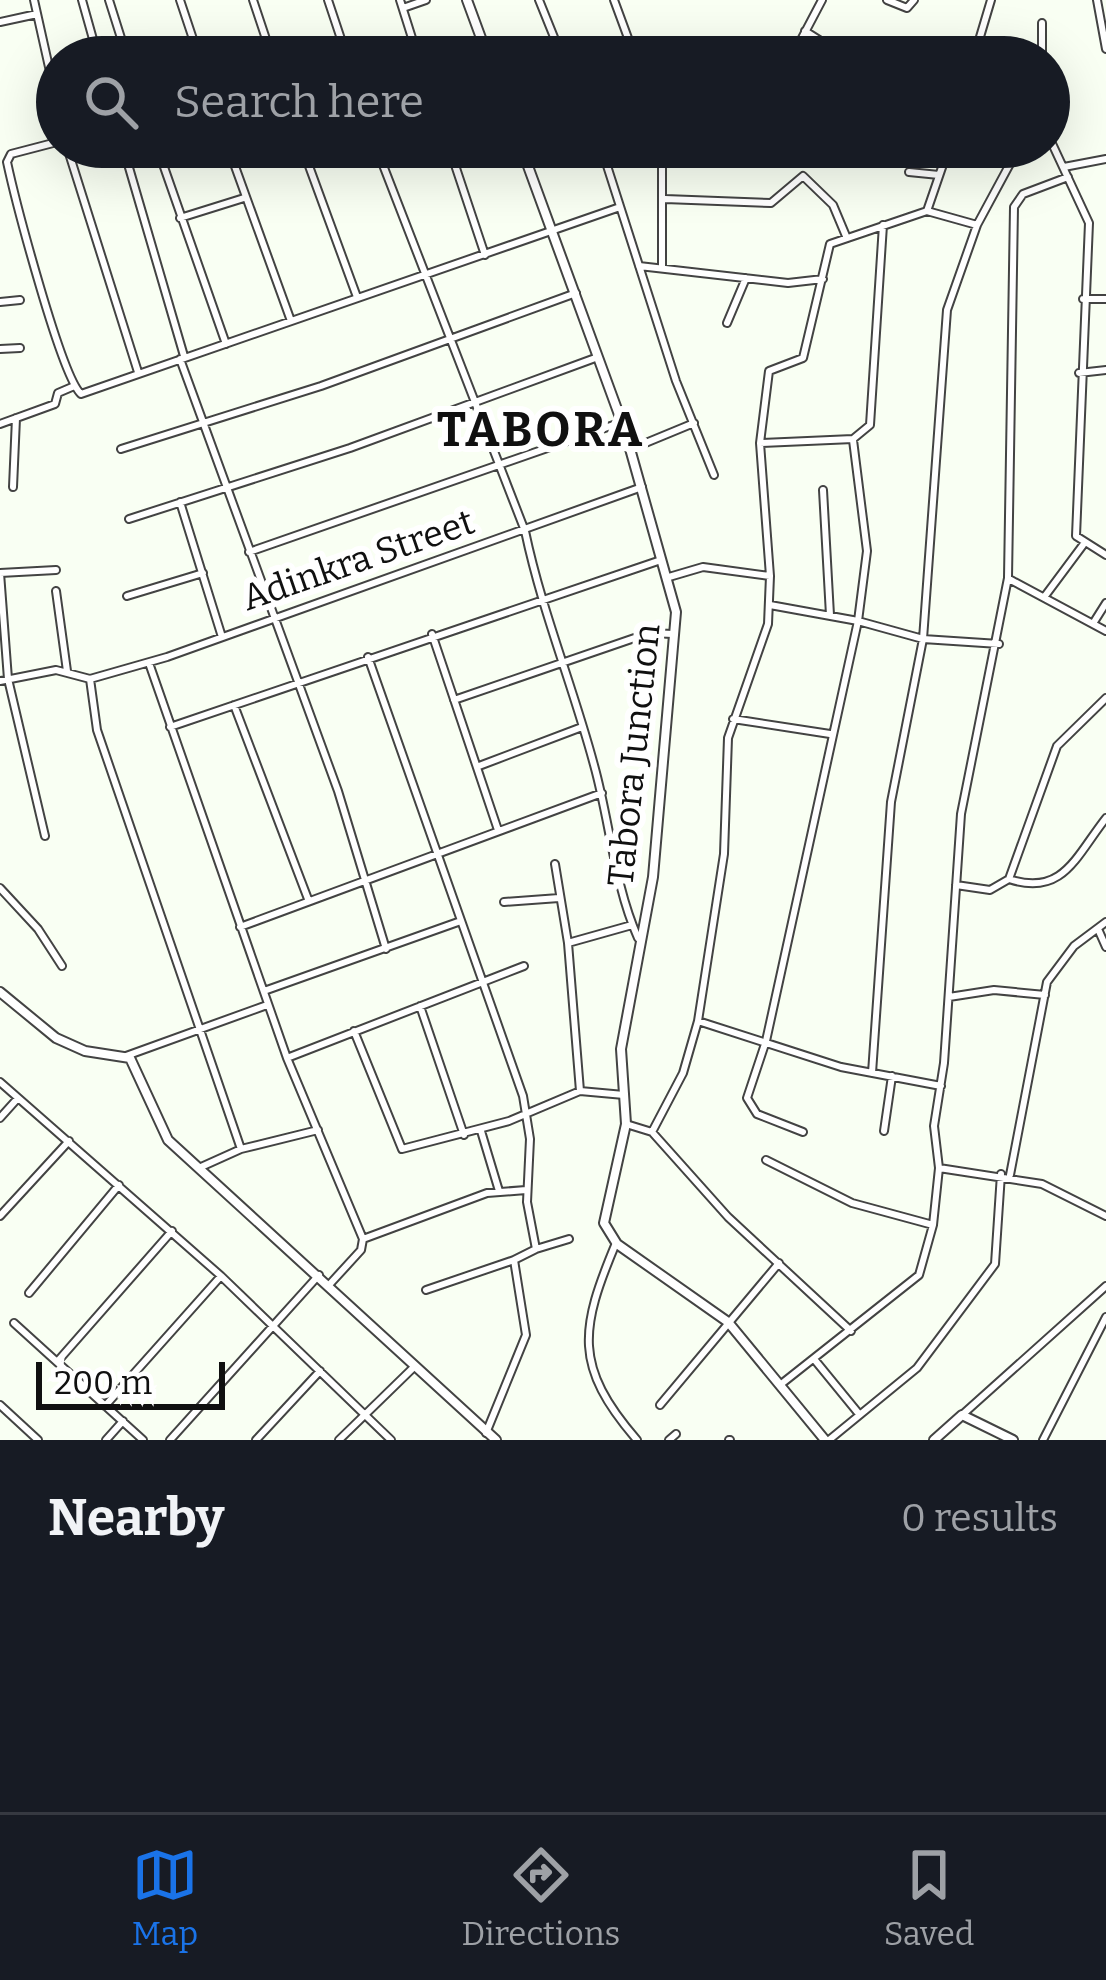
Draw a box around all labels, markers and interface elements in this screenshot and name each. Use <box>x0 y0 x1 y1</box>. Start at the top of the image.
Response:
search box <box>36 36 1070 168</box>
icon: search <box>78 69 144 135</box>
text: Search here <box>174 75 424 129</box>
district label: TABORA <box>437 401 645 459</box>
street label: Adinkra Street <box>236 500 480 620</box>
street label: Tabora Junction <box>598 621 670 888</box>
scale bar <box>36 1356 225 1409</box>
text: 200 m <box>54 1363 152 1403</box>
text: Nearby <box>48 1487 224 1549</box>
text: 0 results <box>901 1495 1058 1541</box>
tab: Map <box>132 1842 198 1954</box>
tab: Directions <box>462 1842 620 1954</box>
tab: Saved <box>884 1842 974 1954</box>

